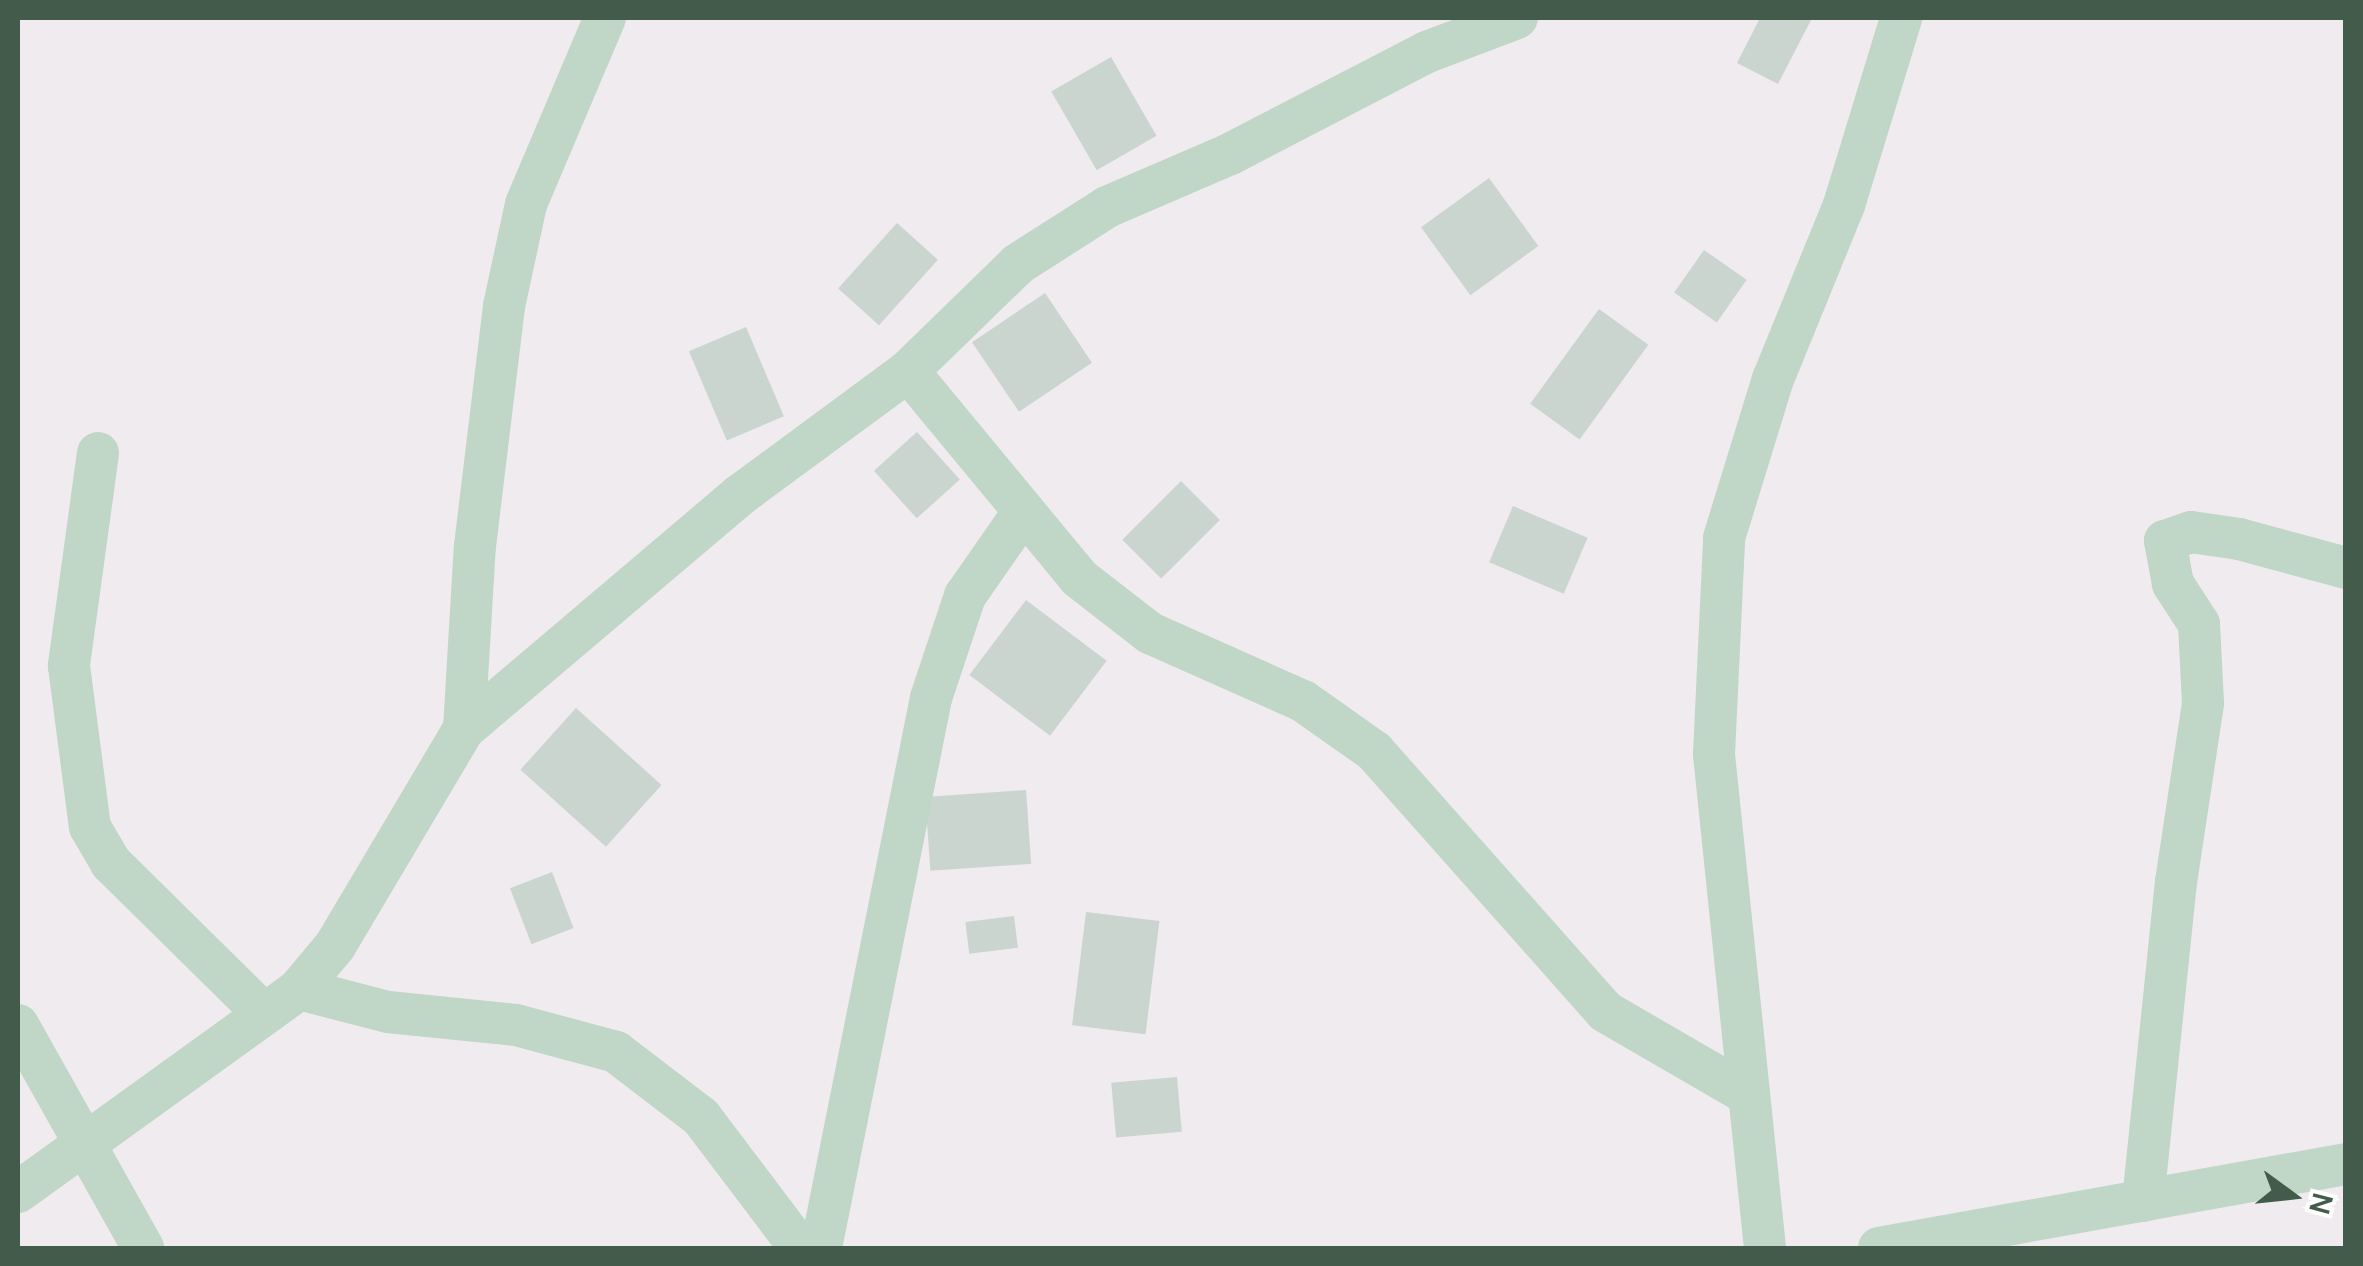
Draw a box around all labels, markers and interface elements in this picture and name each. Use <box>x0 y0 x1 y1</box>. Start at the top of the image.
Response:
north arrow <box>2243 1146 2343 1246</box>
text: N <box>2301 1189 2343 1218</box>

